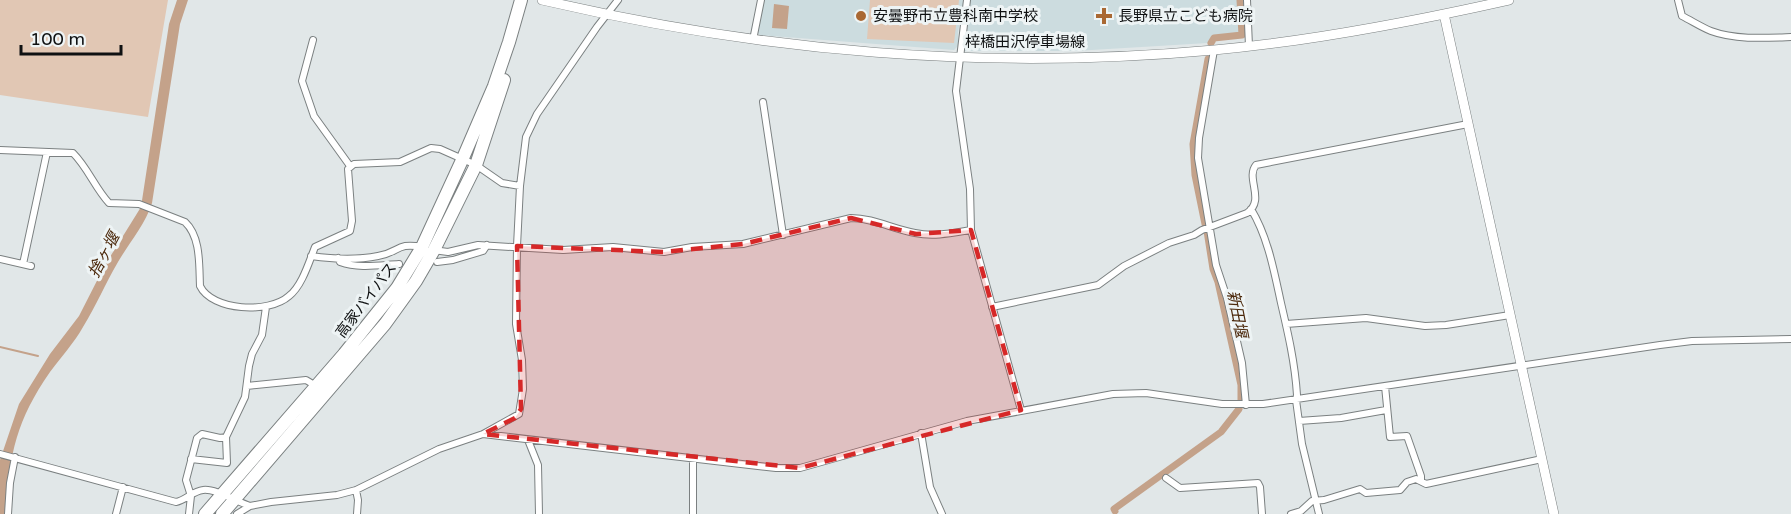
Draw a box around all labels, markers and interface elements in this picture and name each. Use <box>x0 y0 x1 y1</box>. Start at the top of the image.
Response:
place label: 安曇野市立豊科南中学校 <box>873 7 1038 25</box>
marker: 長野県立こども病院 <box>1095 7 1113 25</box>
place label: 長野県立こども病院 <box>1118 7 1253 25</box>
marker: 安曇野市立豊科南中学校 <box>854 9 868 23</box>
scale bar <box>21 18 122 56</box>
text: 100 m <box>30 28 85 50</box>
street label: 梓橋田沢停車場線 <box>965 33 1085 51</box>
water label: 捨ヶ堰 <box>84 226 126 281</box>
street label: 高家バイパス <box>332 259 400 341</box>
water label: 新田堰 <box>1223 289 1252 342</box>

